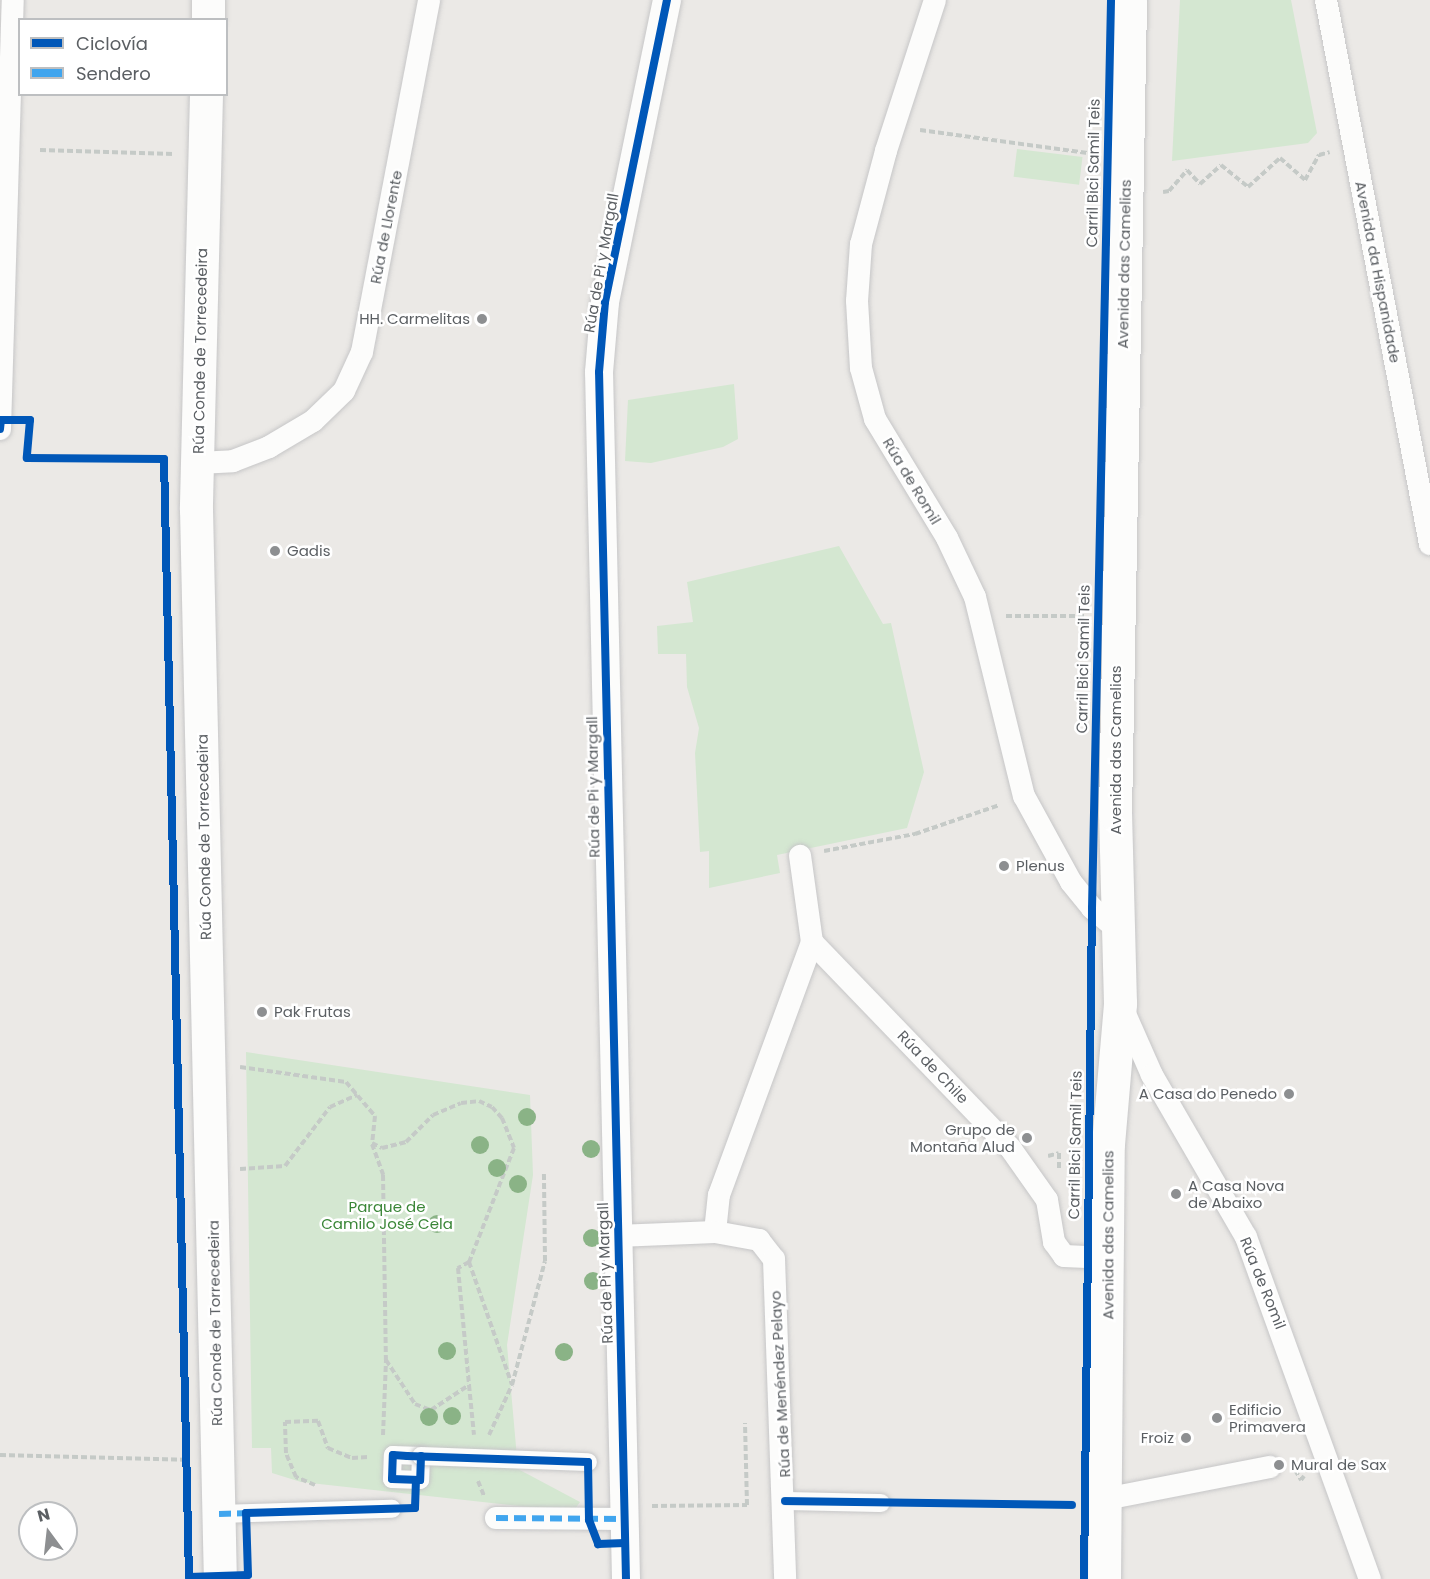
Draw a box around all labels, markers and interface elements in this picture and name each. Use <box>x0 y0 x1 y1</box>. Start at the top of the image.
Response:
legend <box>18 18 228 96</box>
text: Ciclovía <box>76 31 148 56</box>
text: Sendero <box>76 61 151 86</box>
street label: Carril Bici Samil Teis <box>1083 99 1103 247</box>
street label: Rúa de Llorente <box>366 169 406 285</box>
street label: Avenida das Camelias <box>1114 179 1134 349</box>
street label: Avenida da Hispanidade <box>1352 180 1404 364</box>
street label: Rúa de Pi y Margall <box>580 192 622 334</box>
street label: Rúa Conde de Torrecedeira <box>189 248 211 454</box>
place label: HH. Carmelitas <box>359 310 470 328</box>
marker: HH. Carmelitas <box>475 312 489 326</box>
street label: Rúa de Romil <box>879 434 945 528</box>
place label: Gadis <box>287 542 330 560</box>
marker: Gadis <box>268 544 282 558</box>
street label: Carril Bici Samil Teis <box>1073 585 1093 733</box>
street label: Avenida das Camelias <box>1107 665 1125 835</box>
street label: Rúa de Pi y Margall <box>583 716 603 858</box>
street label: Rúa Conde de Torrecedeira <box>193 734 215 940</box>
place label: Plenus <box>1016 857 1065 875</box>
marker: Plenus <box>997 859 1011 873</box>
place label: Pak Frutas <box>274 1003 351 1021</box>
marker: Pak Frutas <box>255 1005 269 1019</box>
street label: Rúa de Chile <box>894 1027 972 1107</box>
street label: Carril Bici Samil Teis <box>1065 1071 1085 1219</box>
place label: A Casa do Penedo <box>1139 1085 1277 1103</box>
marker: A Casa do Penedo <box>1282 1087 1296 1101</box>
place label: Grupo de Montaña Alud <box>910 1120 1015 1155</box>
marker: Grupo de Montaña Alud <box>1020 1131 1034 1145</box>
street label: Avenida das Camelias <box>1099 1150 1117 1320</box>
place label: A Casa Nova de Abaixo <box>1188 1176 1285 1211</box>
marker: A Casa Nova de Abaixo <box>1169 1187 1183 1201</box>
park label: Parque de Camilo José Cela <box>321 1197 453 1232</box>
street label: Rúa de Pi y Margall <box>594 1202 616 1344</box>
street label: Rúa Conde de Torrecedeira <box>204 1220 226 1426</box>
street label: Rúa de Romil <box>1236 1234 1290 1332</box>
street label: Rúa de Menéndez Pelayo <box>766 1290 794 1478</box>
place label: Edificio Primavera <box>1229 1400 1306 1435</box>
marker: Edificio Primavera <box>1210 1411 1224 1425</box>
place label: Froiz <box>1141 1429 1174 1447</box>
marker: Froiz <box>1179 1431 1193 1445</box>
place label: Mural de Sax <box>1291 1456 1387 1474</box>
marker: Mural de Sax <box>1272 1458 1286 1472</box>
north arrow <box>18 1501 78 1561</box>
text: N <box>35 1502 53 1528</box>

